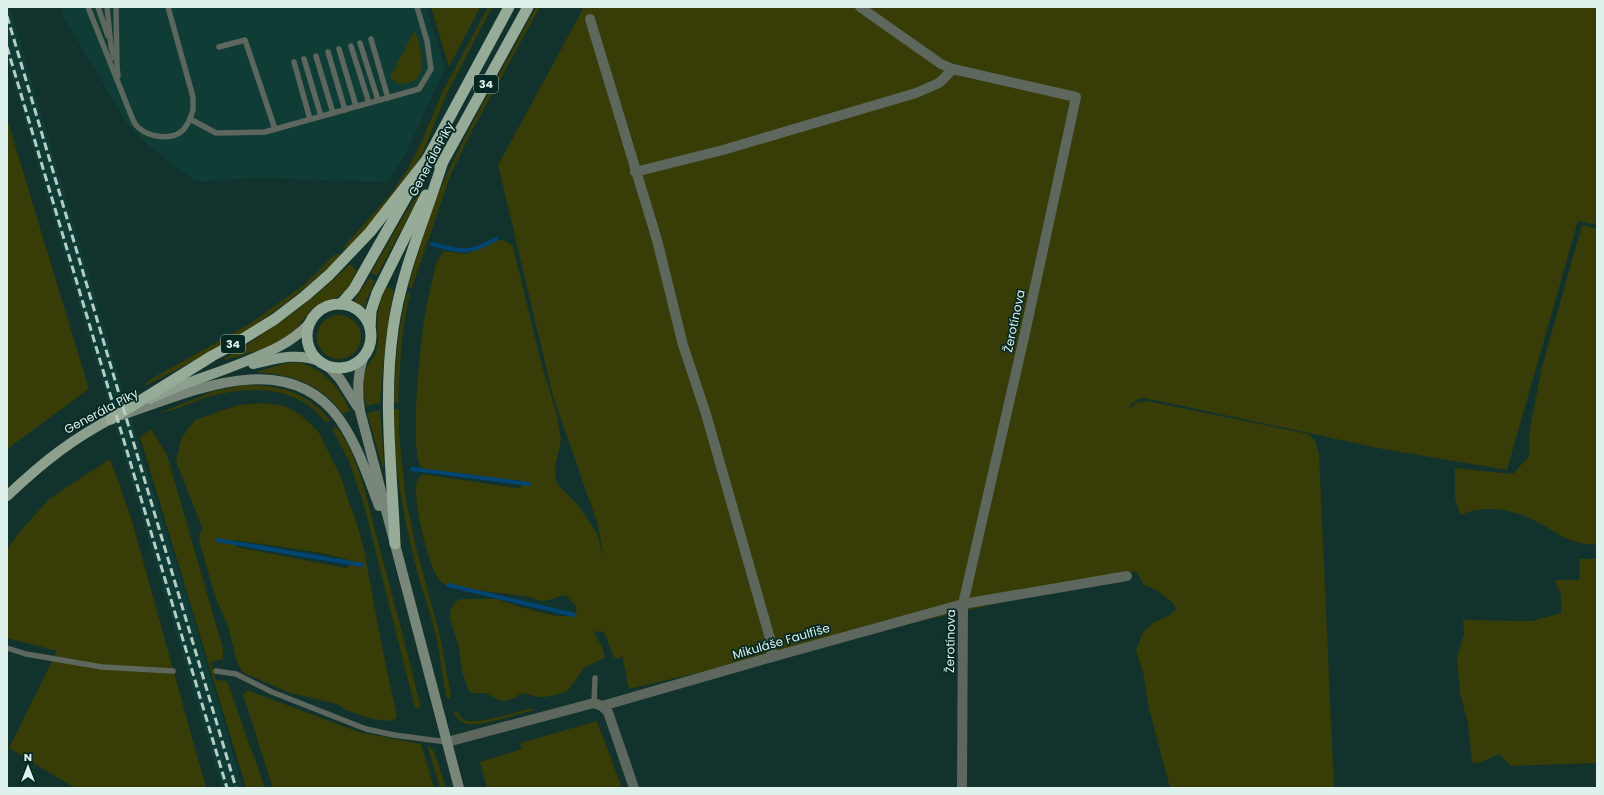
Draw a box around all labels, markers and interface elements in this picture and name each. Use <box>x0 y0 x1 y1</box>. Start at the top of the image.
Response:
road number: 34 <box>474 75 498 93</box>
street label: Generála Píky <box>404 119 458 199</box>
street label: Žerotínova <box>999 288 1029 354</box>
road number: 34 <box>221 335 245 353</box>
street label: Generála Píky <box>61 384 141 438</box>
street label: Žerotínova <box>941 609 959 673</box>
street label: Mikuláše Faulfiše <box>730 619 832 663</box>
north arrow <box>8 747 48 787</box>
text: N <box>24 749 32 765</box>

